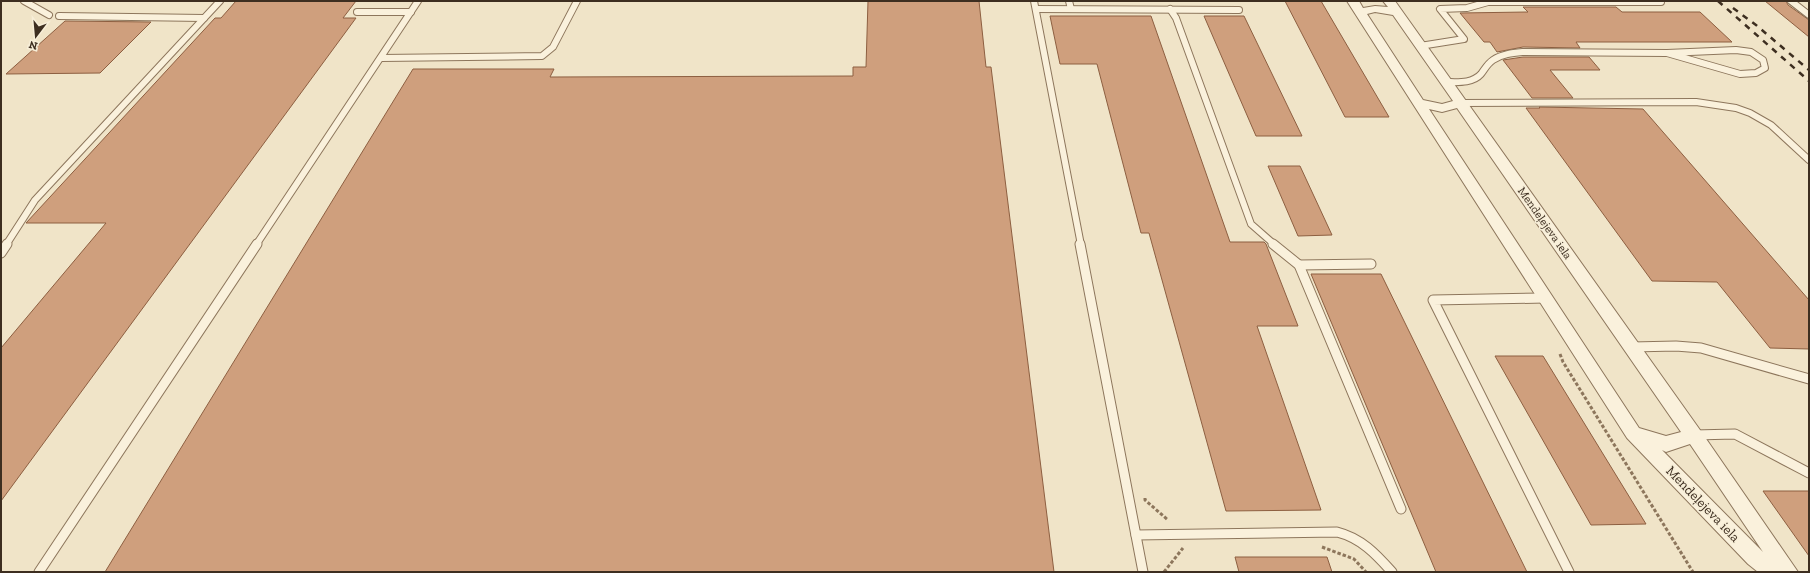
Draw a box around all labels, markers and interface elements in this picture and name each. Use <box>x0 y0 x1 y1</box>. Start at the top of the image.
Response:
north arrow <box>16 16 56 56</box>
text: N <box>27 38 39 53</box>
street label: Mendeļejeva iela <box>1514 184 1575 263</box>
street label: Mendeļejeva iela <box>1662 462 1744 546</box>

